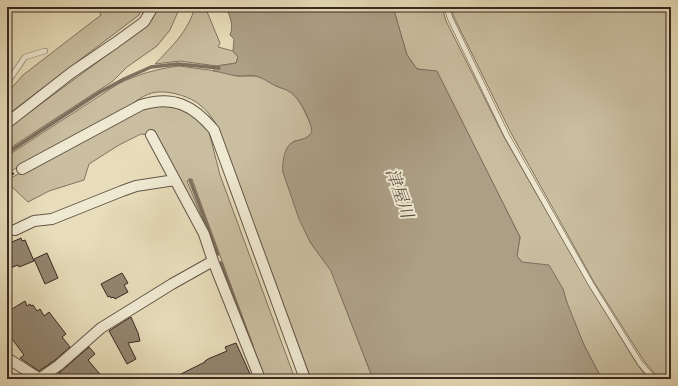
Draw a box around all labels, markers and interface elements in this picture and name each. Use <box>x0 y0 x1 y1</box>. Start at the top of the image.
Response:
water label: 津屋川 <box>381 165 419 223</box>

